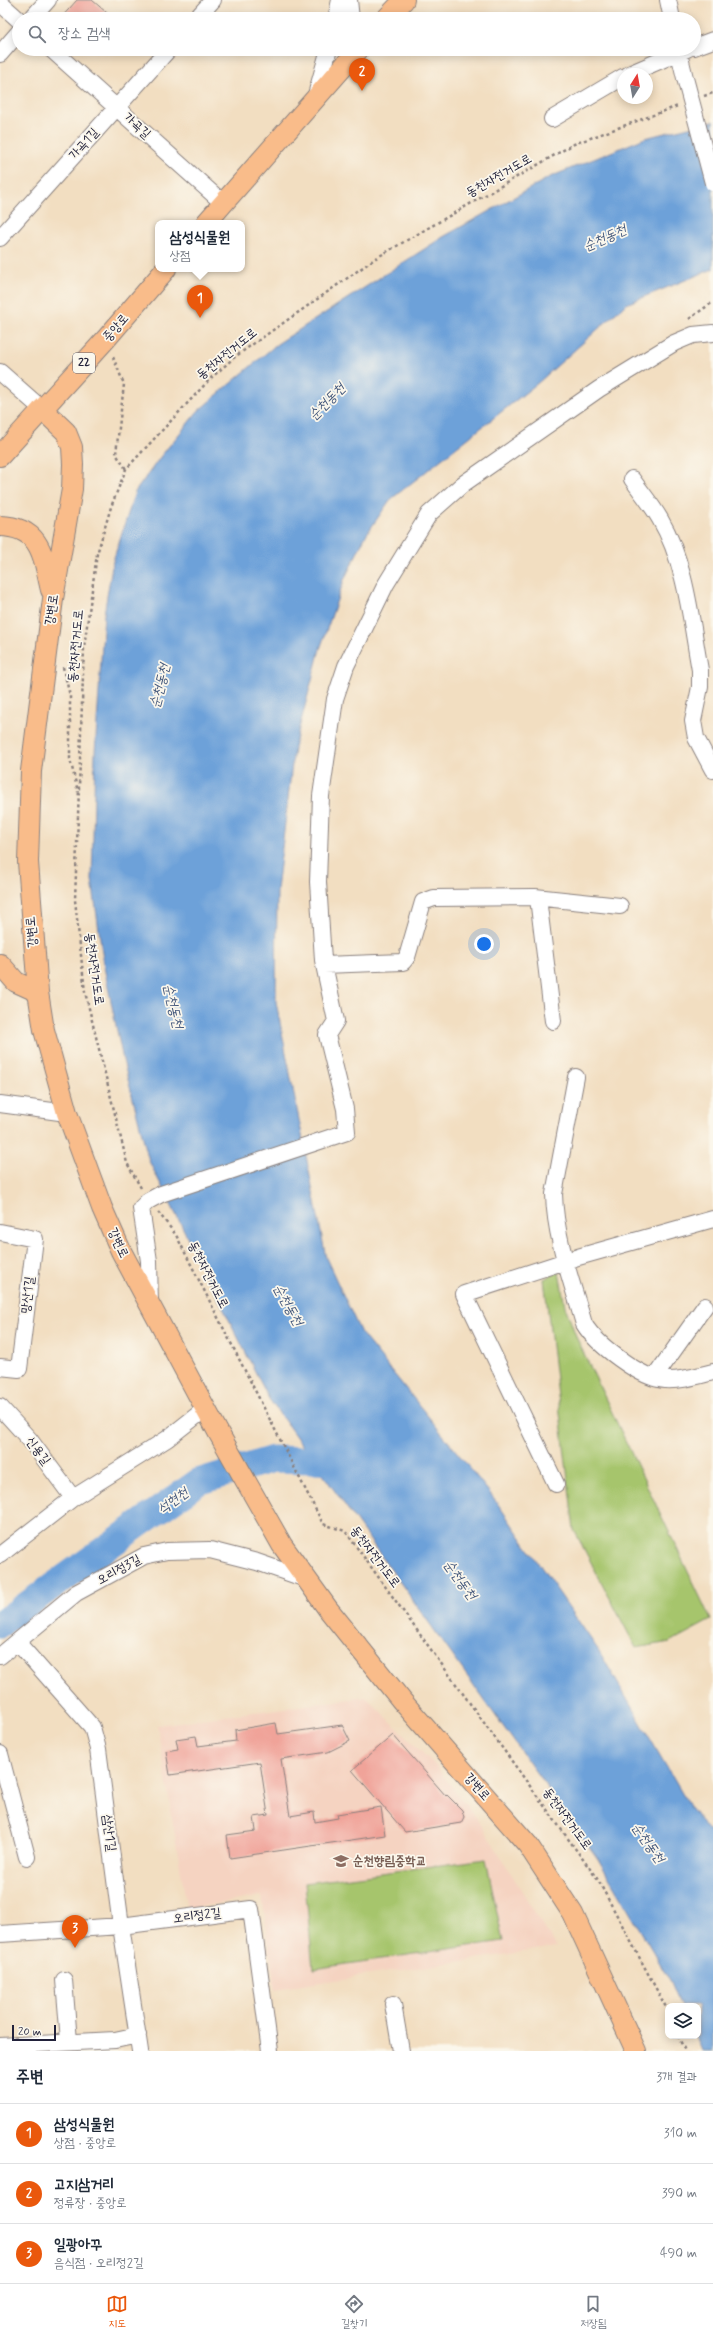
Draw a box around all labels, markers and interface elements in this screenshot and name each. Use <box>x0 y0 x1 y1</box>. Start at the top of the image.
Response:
search box <box>12 12 701 56</box>
icon: search <box>26 23 48 45</box>
text: 장소 검색 <box>58 24 110 44</box>
pin: 2 <box>349 58 375 91</box>
north arrow <box>617 68 653 104</box>
street label: 가곡길 <box>120 109 154 143</box>
street label: 가곡1길 <box>65 124 103 164</box>
street label: 동천자전거도로 <box>463 150 535 202</box>
popup <box>155 220 245 272</box>
water label: 순천동천 <box>581 220 631 255</box>
text: 삼성식물원 <box>170 228 230 248</box>
text: 상점 <box>170 248 191 265</box>
pin: 1 <box>187 285 213 318</box>
street label: 중앙로 <box>99 311 133 345</box>
street label: 동천자전거도로 <box>193 324 261 384</box>
road number: 22 <box>73 353 95 373</box>
water label: 순천동천 <box>305 378 351 424</box>
street label: 강변로 <box>41 593 63 627</box>
street label: 동천자전거도로 <box>64 609 88 683</box>
water label: 순천동천 <box>146 660 175 710</box>
street label: 강변로 <box>22 916 42 948</box>
street label: 동천자전거도로 <box>80 932 108 1006</box>
your location <box>474 934 494 954</box>
water label: 순천동천 <box>159 982 187 1032</box>
street label: 강변로 <box>104 1225 132 1261</box>
street label: 동천자전거도로 <box>184 1239 232 1311</box>
street label: 망산1길 <box>17 1276 39 1314</box>
water label: 순천동천 <box>269 1281 308 1331</box>
street label: 신용길 <box>22 1433 54 1469</box>
water label: 석현천 <box>154 1483 193 1518</box>
street label: 동천자전거도로 <box>346 1523 404 1591</box>
street label: 오리정3길 <box>94 1551 144 1589</box>
water label: 순천동천 <box>439 1556 482 1605</box>
street label: 강변로 <box>460 1770 494 1804</box>
street label: 동천자전거도로 <box>539 1784 595 1854</box>
street label: 삼산1길 <box>98 1814 120 1852</box>
water label: 순천동천 <box>628 1819 669 1868</box>
school or university icon: 순천향림중학교 <box>332 1852 350 1870</box>
place label: 순천향림중학교 <box>353 1853 426 1870</box>
street label: 오리정2길 <box>172 1905 222 1927</box>
pin: 3 <box>62 1915 88 1948</box>
map controls <box>665 2003 701 2039</box>
button: layers <box>665 2003 701 2039</box>
scale bar <box>12 2023 56 2042</box>
text: 20 m <box>18 2025 41 2039</box>
text: 주변 <box>16 2066 43 2088</box>
text: 3개 결과 <box>656 2069 697 2086</box>
text: 삼성식물원 <box>54 2115 114 2135</box>
text: 1 <box>26 2125 32 2142</box>
text: 310 m <box>664 2125 697 2142</box>
text: 상점 · 중앙로 <box>54 2135 116 2152</box>
text: 고지삼거리 <box>54 2175 114 2195</box>
text: 2 <box>26 2185 32 2202</box>
text: 390 m <box>662 2185 697 2202</box>
text: 정류장 · 중앙로 <box>54 2195 127 2212</box>
text: 일광아꾸 <box>54 2235 102 2255</box>
text: 3 <box>26 2245 32 2262</box>
text: 490 m <box>660 2245 697 2262</box>
text: 음식점 · 오리정2길 <box>54 2255 144 2272</box>
tab: 지도 <box>106 2293 128 2331</box>
tab: 길찾기 <box>341 2293 368 2331</box>
tab: 저장됨 <box>580 2293 607 2331</box>

